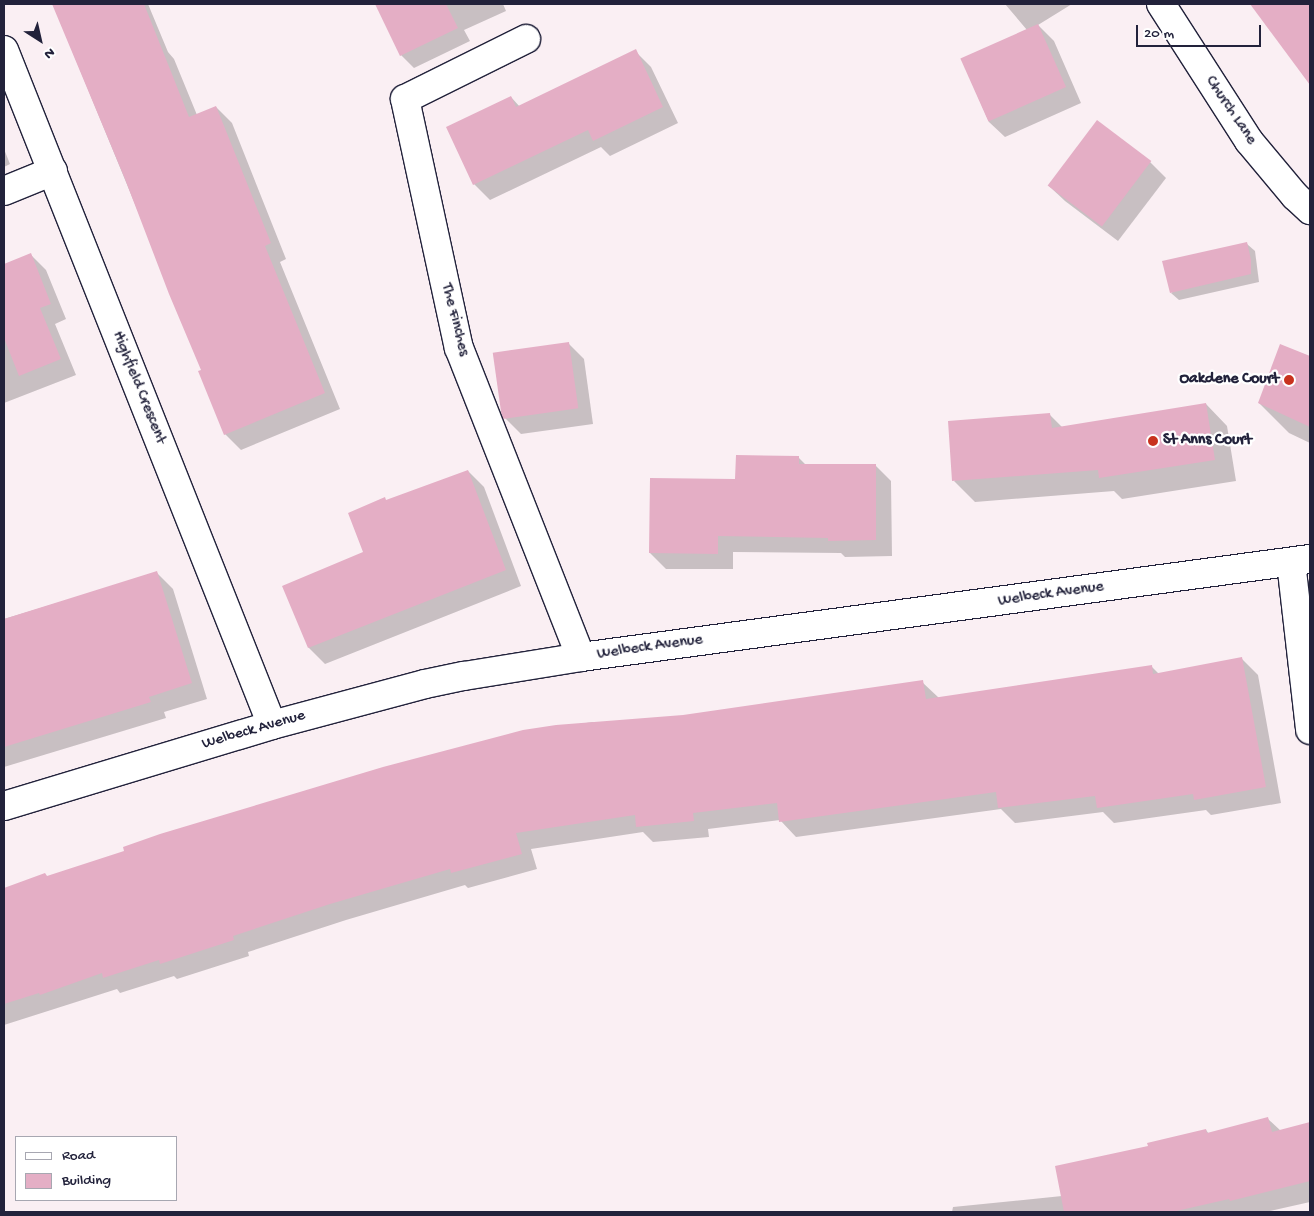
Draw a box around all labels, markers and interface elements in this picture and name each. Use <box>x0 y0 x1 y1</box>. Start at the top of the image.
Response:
north arrow <box>15 15 65 65</box>
scale bar <box>1139 15 1264 47</box>
text: 20 m <box>1144 25 1174 43</box>
text: N <box>40 43 58 62</box>
street label: Church Lane <box>1200 73 1260 149</box>
street label: The Finches <box>436 282 472 358</box>
street label: Highfield Crescent <box>107 329 169 447</box>
place label: Oakdene Court <box>1179 370 1279 390</box>
marker: Oakdene Court <box>1283 374 1295 386</box>
place label: St Anns Court <box>1163 431 1252 451</box>
marker: St Anns Court <box>1147 435 1159 447</box>
street label: Welbeck Avenue <box>997 578 1105 612</box>
street label: Welbeck Avenue <box>596 631 704 665</box>
street label: Welbeck Avenue <box>200 707 308 755</box>
legend <box>15 1136 178 1201</box>
text: Road <box>62 1147 95 1165</box>
text: Building <box>62 1172 111 1190</box>

